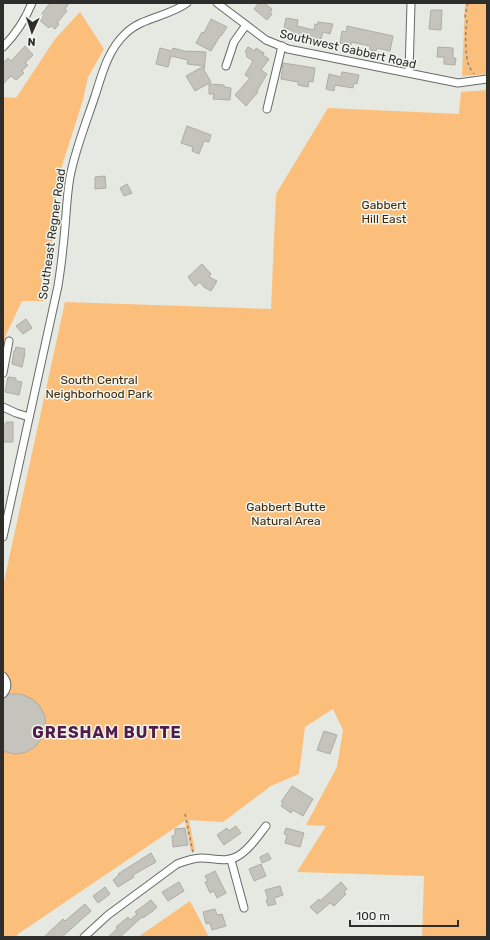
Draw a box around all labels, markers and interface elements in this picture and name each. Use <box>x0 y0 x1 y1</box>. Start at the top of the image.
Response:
north arrow <box>12 12 52 52</box>
street label: Southwest Gabbert Road <box>278 26 418 72</box>
text: N <box>27 35 36 48</box>
street label: Southeast Regner Road <box>36 168 68 300</box>
park label: Gabbert Hill East <box>361 198 407 226</box>
park label: South Central Neighborhood Park <box>45 373 153 401</box>
park label: Gabbert Butte Natural Area <box>246 500 326 528</box>
district label: GRESHAM BUTTE <box>32 723 182 742</box>
scale bar <box>350 902 458 928</box>
text: 100 m <box>356 909 390 923</box>

